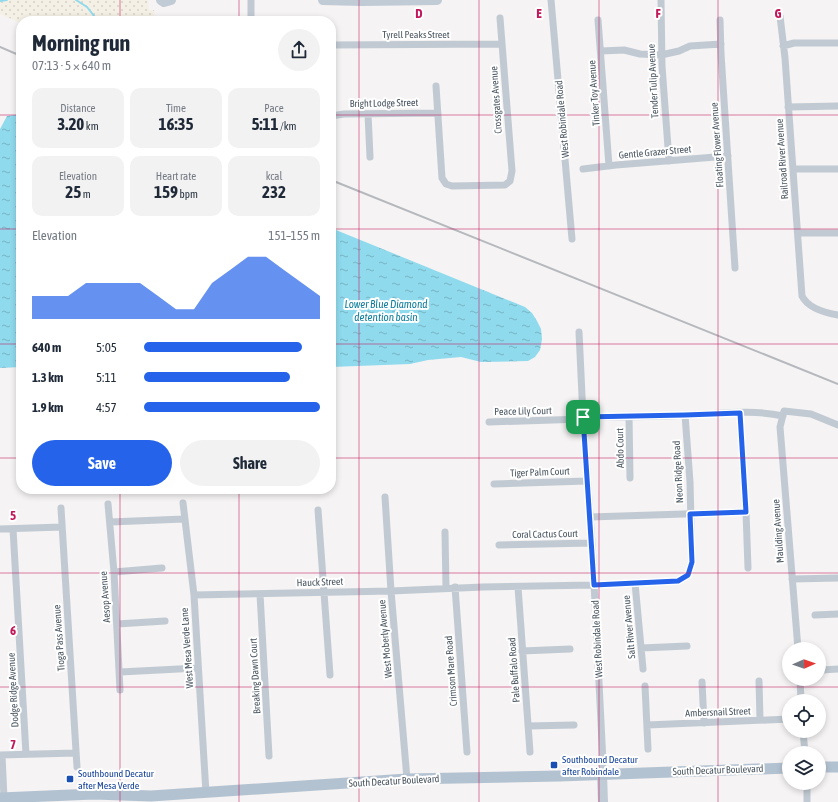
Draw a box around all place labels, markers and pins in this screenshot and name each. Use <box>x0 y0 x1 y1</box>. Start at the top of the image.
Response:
pin <box>566 400 600 434</box>
place label: Southbound Decatur after Robindale <box>562 754 639 777</box>
marker: Southbound Decatur after Robindale <box>549 760 559 770</box>
place label: Southbound Decatur after Mesa Verde <box>78 768 155 791</box>
marker: Southbound Decatur after Mesa Verde <box>65 774 75 784</box>

